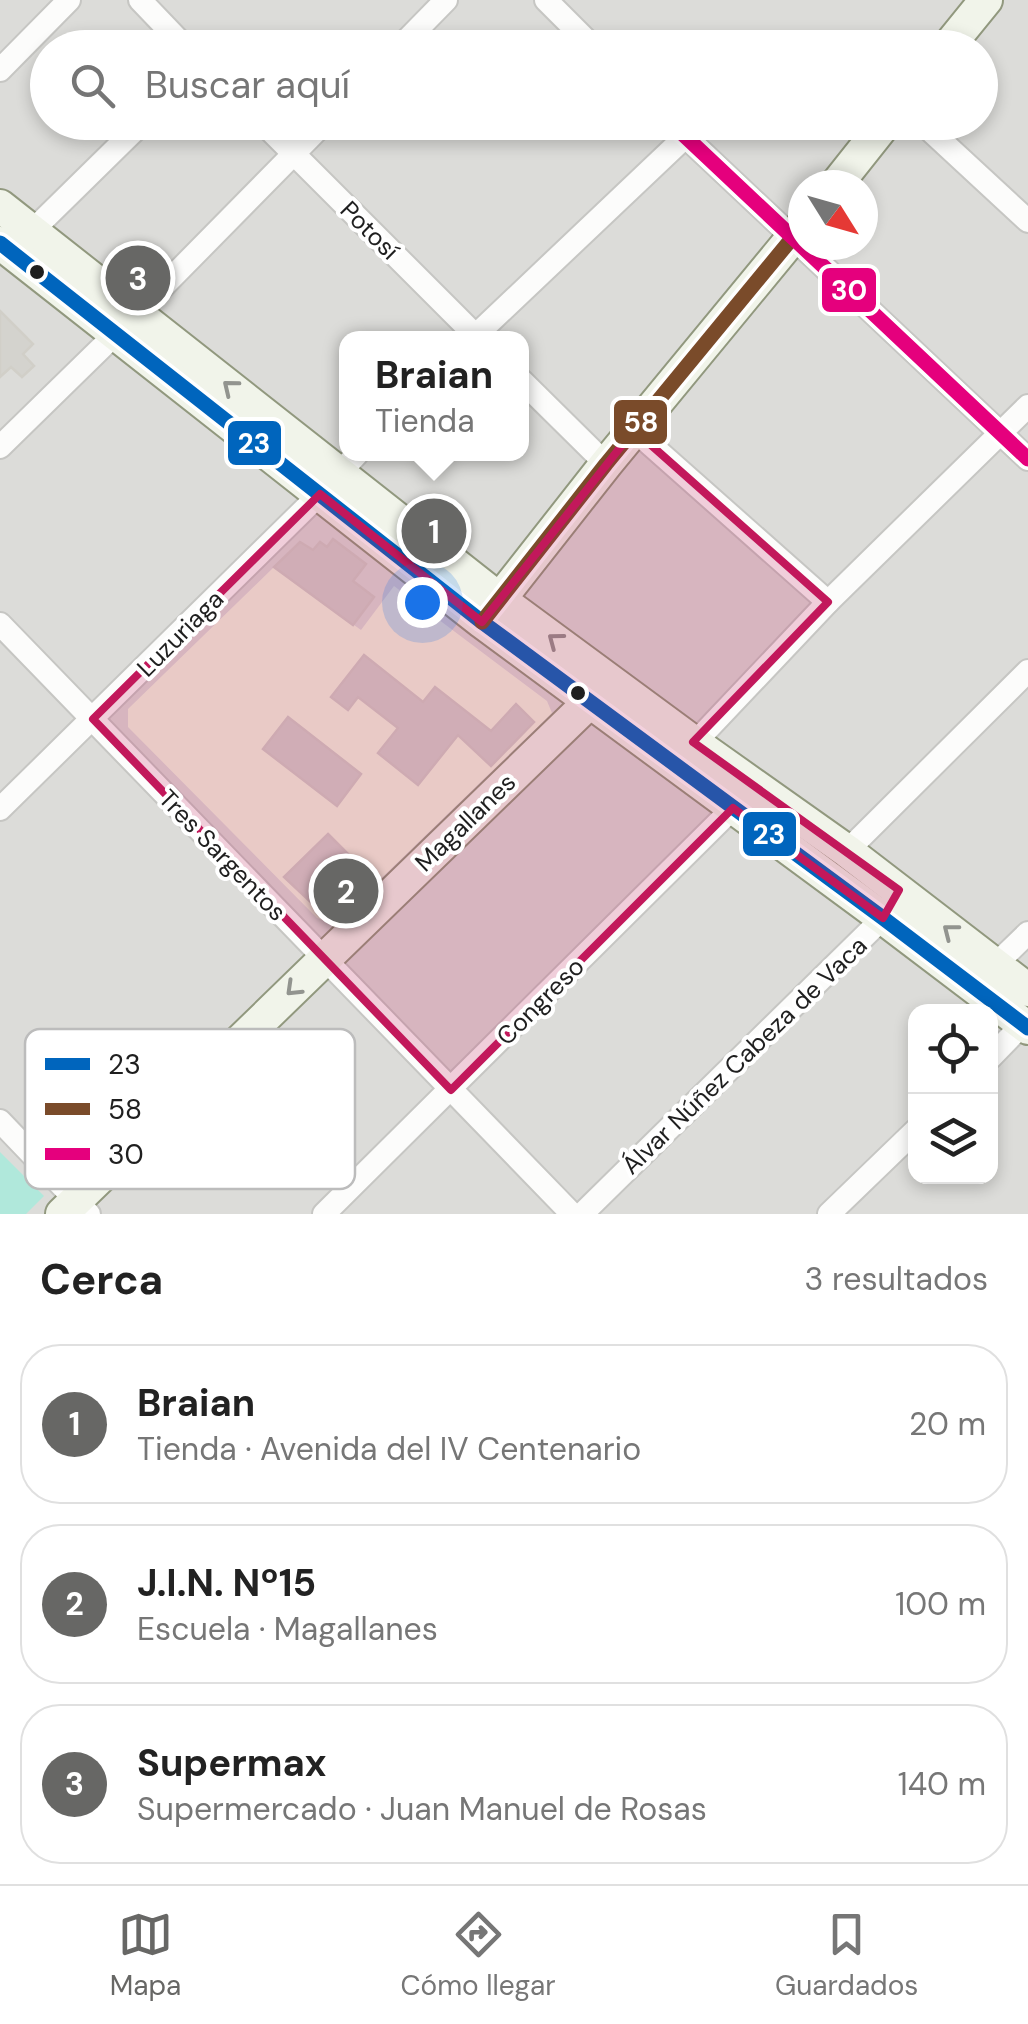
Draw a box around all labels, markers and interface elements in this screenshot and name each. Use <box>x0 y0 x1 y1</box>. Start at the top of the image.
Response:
search box <box>30 30 998 140</box>
icon: search <box>65 58 120 113</box>
text: Buscar aquí <box>145 60 350 110</box>
north arrow <box>788 170 878 260</box>
street label: Potosí <box>333 194 407 267</box>
pin: 3 <box>106 240 170 316</box>
unlabelled marker <box>27 262 47 282</box>
line badge: 30 <box>820 266 878 314</box>
text: 30 <box>831 272 867 309</box>
popup <box>339 331 529 461</box>
text: Braian <box>375 350 493 400</box>
one-way arrow <box>223 381 241 399</box>
line badge: 58 <box>612 398 669 446</box>
text: Tienda <box>375 400 475 442</box>
text: 58 <box>623 404 659 441</box>
line badge: 23 <box>226 419 283 467</box>
text: 23 <box>237 425 271 462</box>
pin: 1 <box>402 494 466 568</box>
your location <box>397 577 448 628</box>
street label: Luzuriaga <box>130 583 231 684</box>
one-way arrow <box>548 635 566 652</box>
unlabelled marker <box>568 683 588 703</box>
street label: Magallanes <box>408 766 523 879</box>
street label: Tres Sargentos <box>151 783 294 928</box>
line badge: 23 <box>741 810 798 858</box>
text: 23 <box>752 816 786 853</box>
pin: 2 <box>314 854 378 928</box>
one-way arrow <box>944 925 962 943</box>
street label: Álvar Núñez Cabeza de Vaca <box>615 929 874 1181</box>
street label: Congreso <box>489 950 591 1052</box>
one-way arrow <box>286 978 304 996</box>
map controls <box>908 1004 998 1184</box>
button: locate <box>908 1004 998 1094</box>
legend <box>25 1029 355 1189</box>
text: 23 <box>108 1046 141 1083</box>
text: 58 <box>108 1091 142 1128</box>
button: layers <box>908 1094 998 1184</box>
text: 30 <box>108 1136 144 1173</box>
text: Cerca <box>40 1252 163 1307</box>
text: 3 resultados <box>805 1258 988 1300</box>
text: Braian <box>137 1378 255 1428</box>
text: 1 <box>69 1403 80 1445</box>
text: 20 m <box>909 1403 986 1445</box>
text: Tienda · Avenida del IV Centenario <box>137 1428 641 1470</box>
text: J.I.N. Nº15 <box>137 1558 316 1608</box>
text: 2 <box>65 1583 84 1625</box>
text: 100 m <box>895 1583 986 1625</box>
text: Escuela · Magallanes <box>137 1608 438 1650</box>
text: Supermax <box>137 1738 326 1788</box>
text: 3 <box>65 1763 84 1805</box>
text: 140 m <box>898 1763 986 1805</box>
text: Supermercado · Juan Manuel de Rosas <box>137 1788 707 1830</box>
tab: Mapa <box>110 1907 181 2004</box>
tab: Cómo llegar <box>400 1907 556 2004</box>
tab: Guardados <box>775 1907 918 2004</box>

